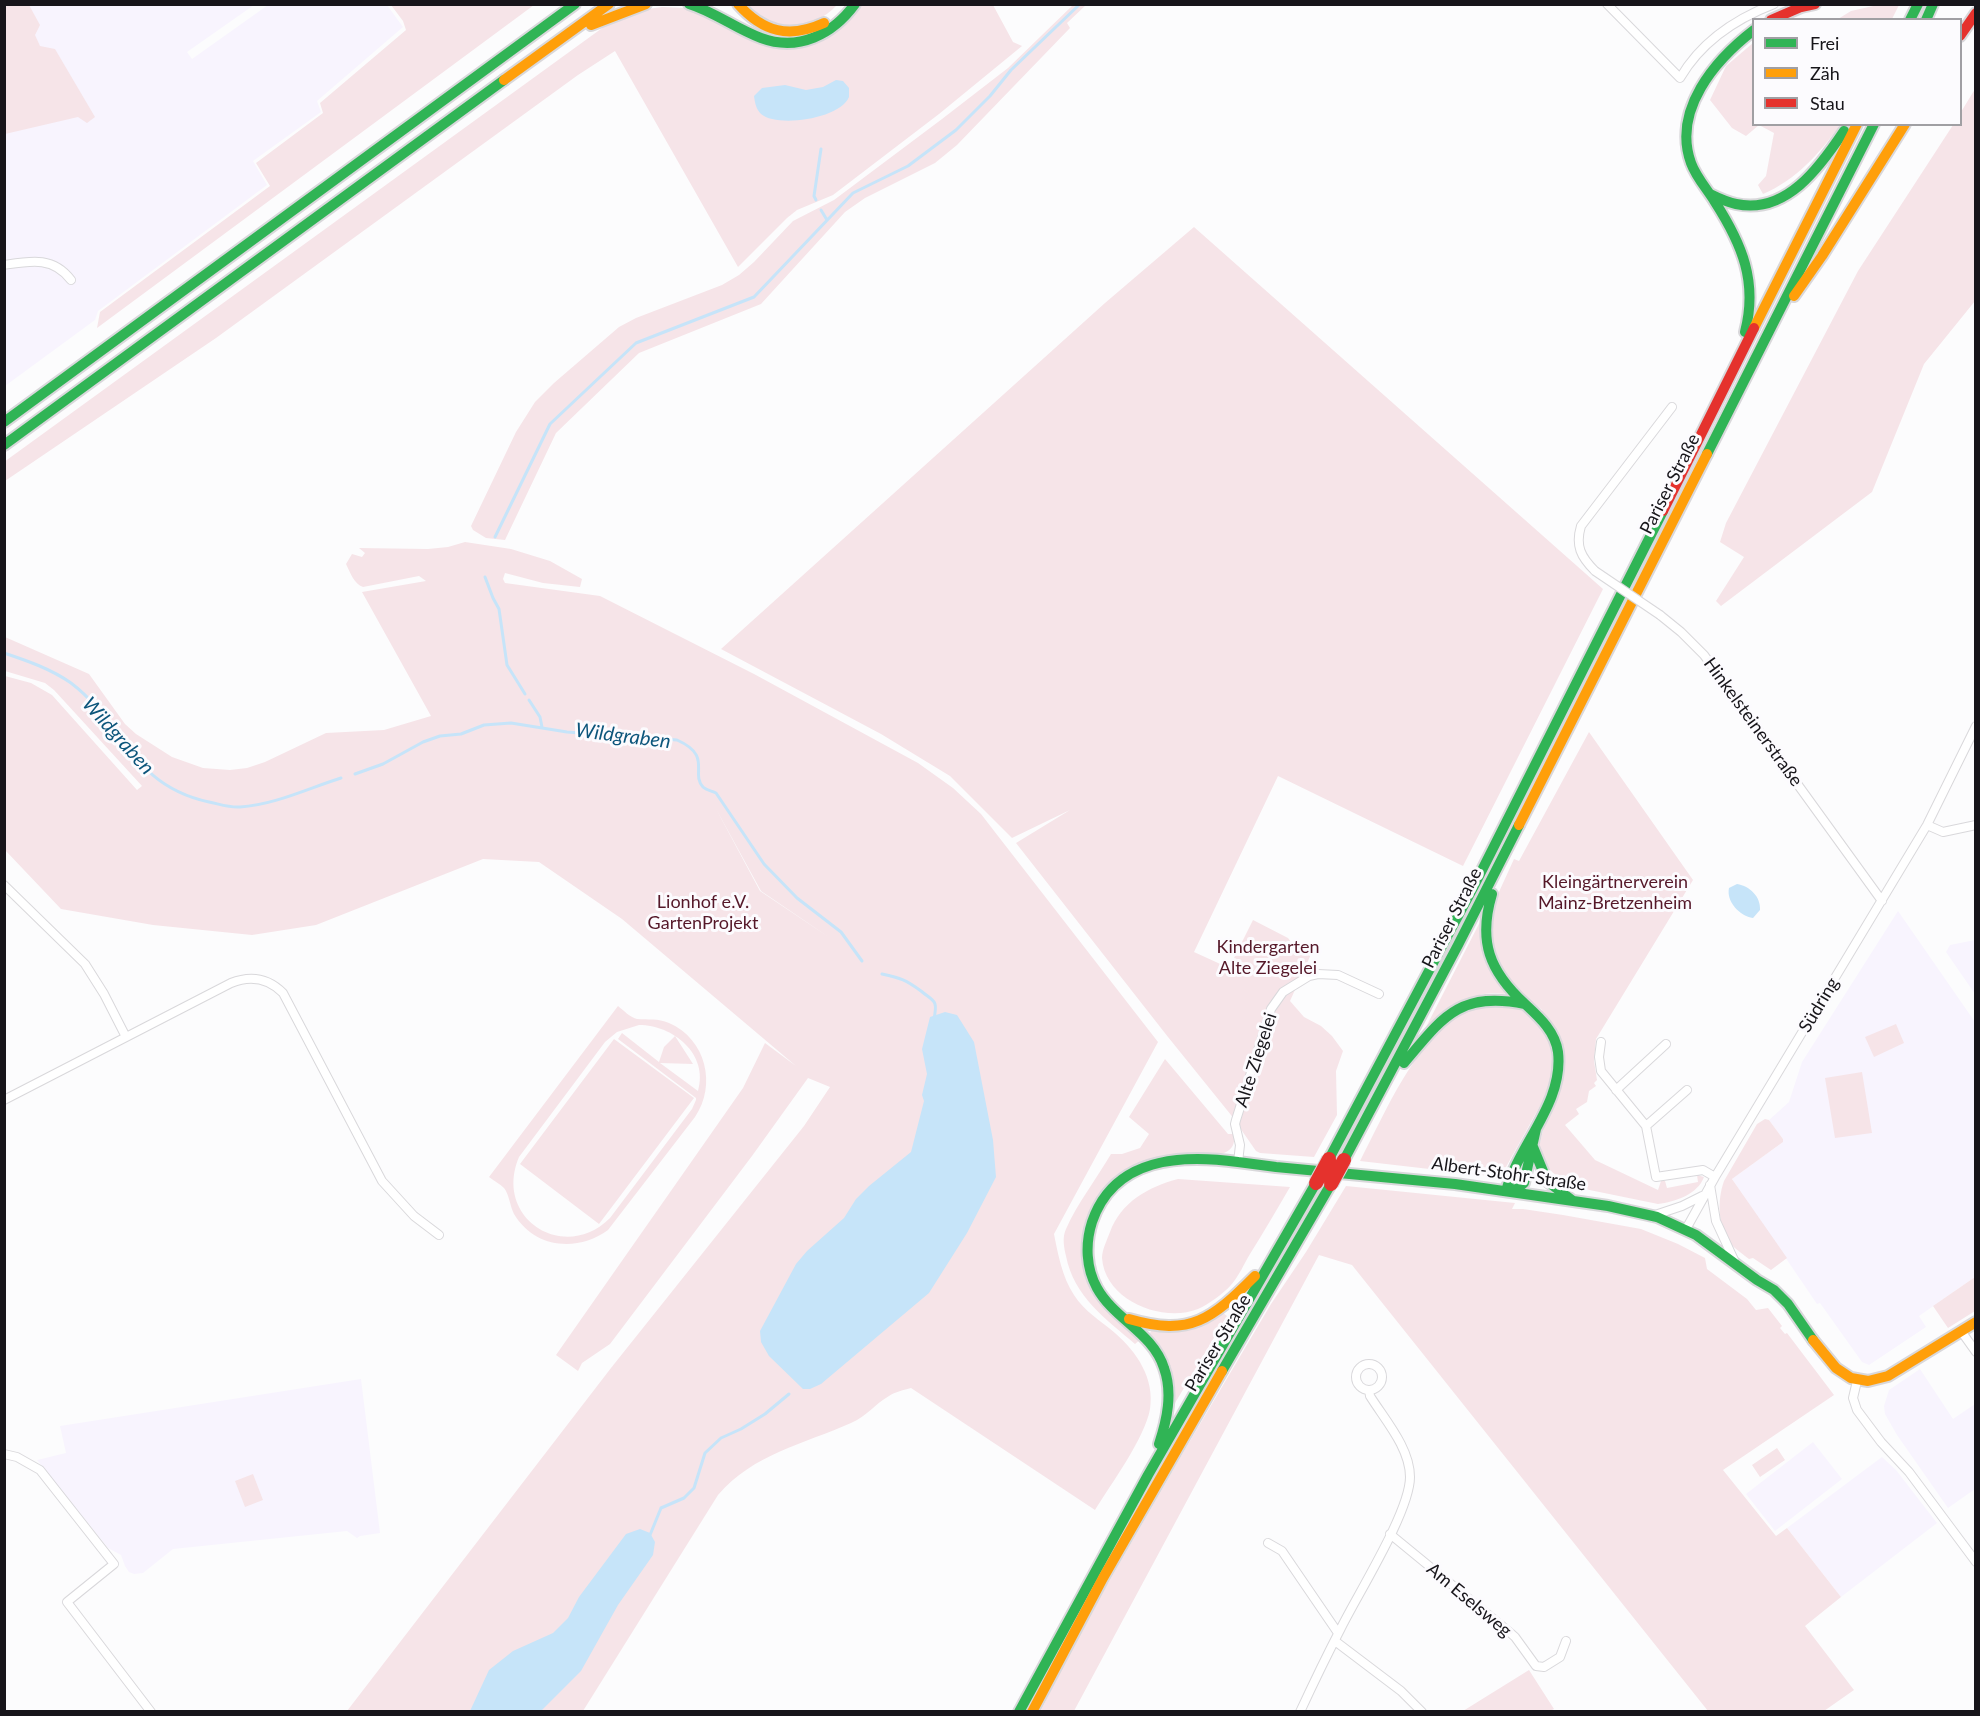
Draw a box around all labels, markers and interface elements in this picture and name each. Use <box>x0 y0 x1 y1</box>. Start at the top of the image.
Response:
legend <box>1752 18 1962 126</box>
text: Frei <box>1810 32 1839 54</box>
text: Zäh <box>1810 62 1840 84</box>
text: Stau <box>1810 92 1845 114</box>
street label: Pariser Straße <box>1635 430 1705 538</box>
street label: Hinkelsteinerstraße <box>1699 653 1807 791</box>
water label: Wildgraben <box>77 692 159 780</box>
water label: Wildgraben <box>574 718 672 754</box>
street label: Pariser Straße <box>1417 864 1487 972</box>
park label: Kleingärtnerverein Mainz-Bretzenheim <box>1538 871 1692 914</box>
park label: Lionhof e.V. GartenProjekt <box>648 891 758 934</box>
park label: Kindergarten Alte Ziegelei <box>1216 936 1320 978</box>
street label: Südring <box>1794 974 1844 1036</box>
street label: Alte Ziegelei <box>1231 1010 1281 1110</box>
street label: Albert-Stohr-Straße <box>1430 1152 1588 1196</box>
street label: Pariser Straße <box>1180 1290 1256 1396</box>
street label: Am Eselsweg <box>1422 1558 1516 1642</box>

